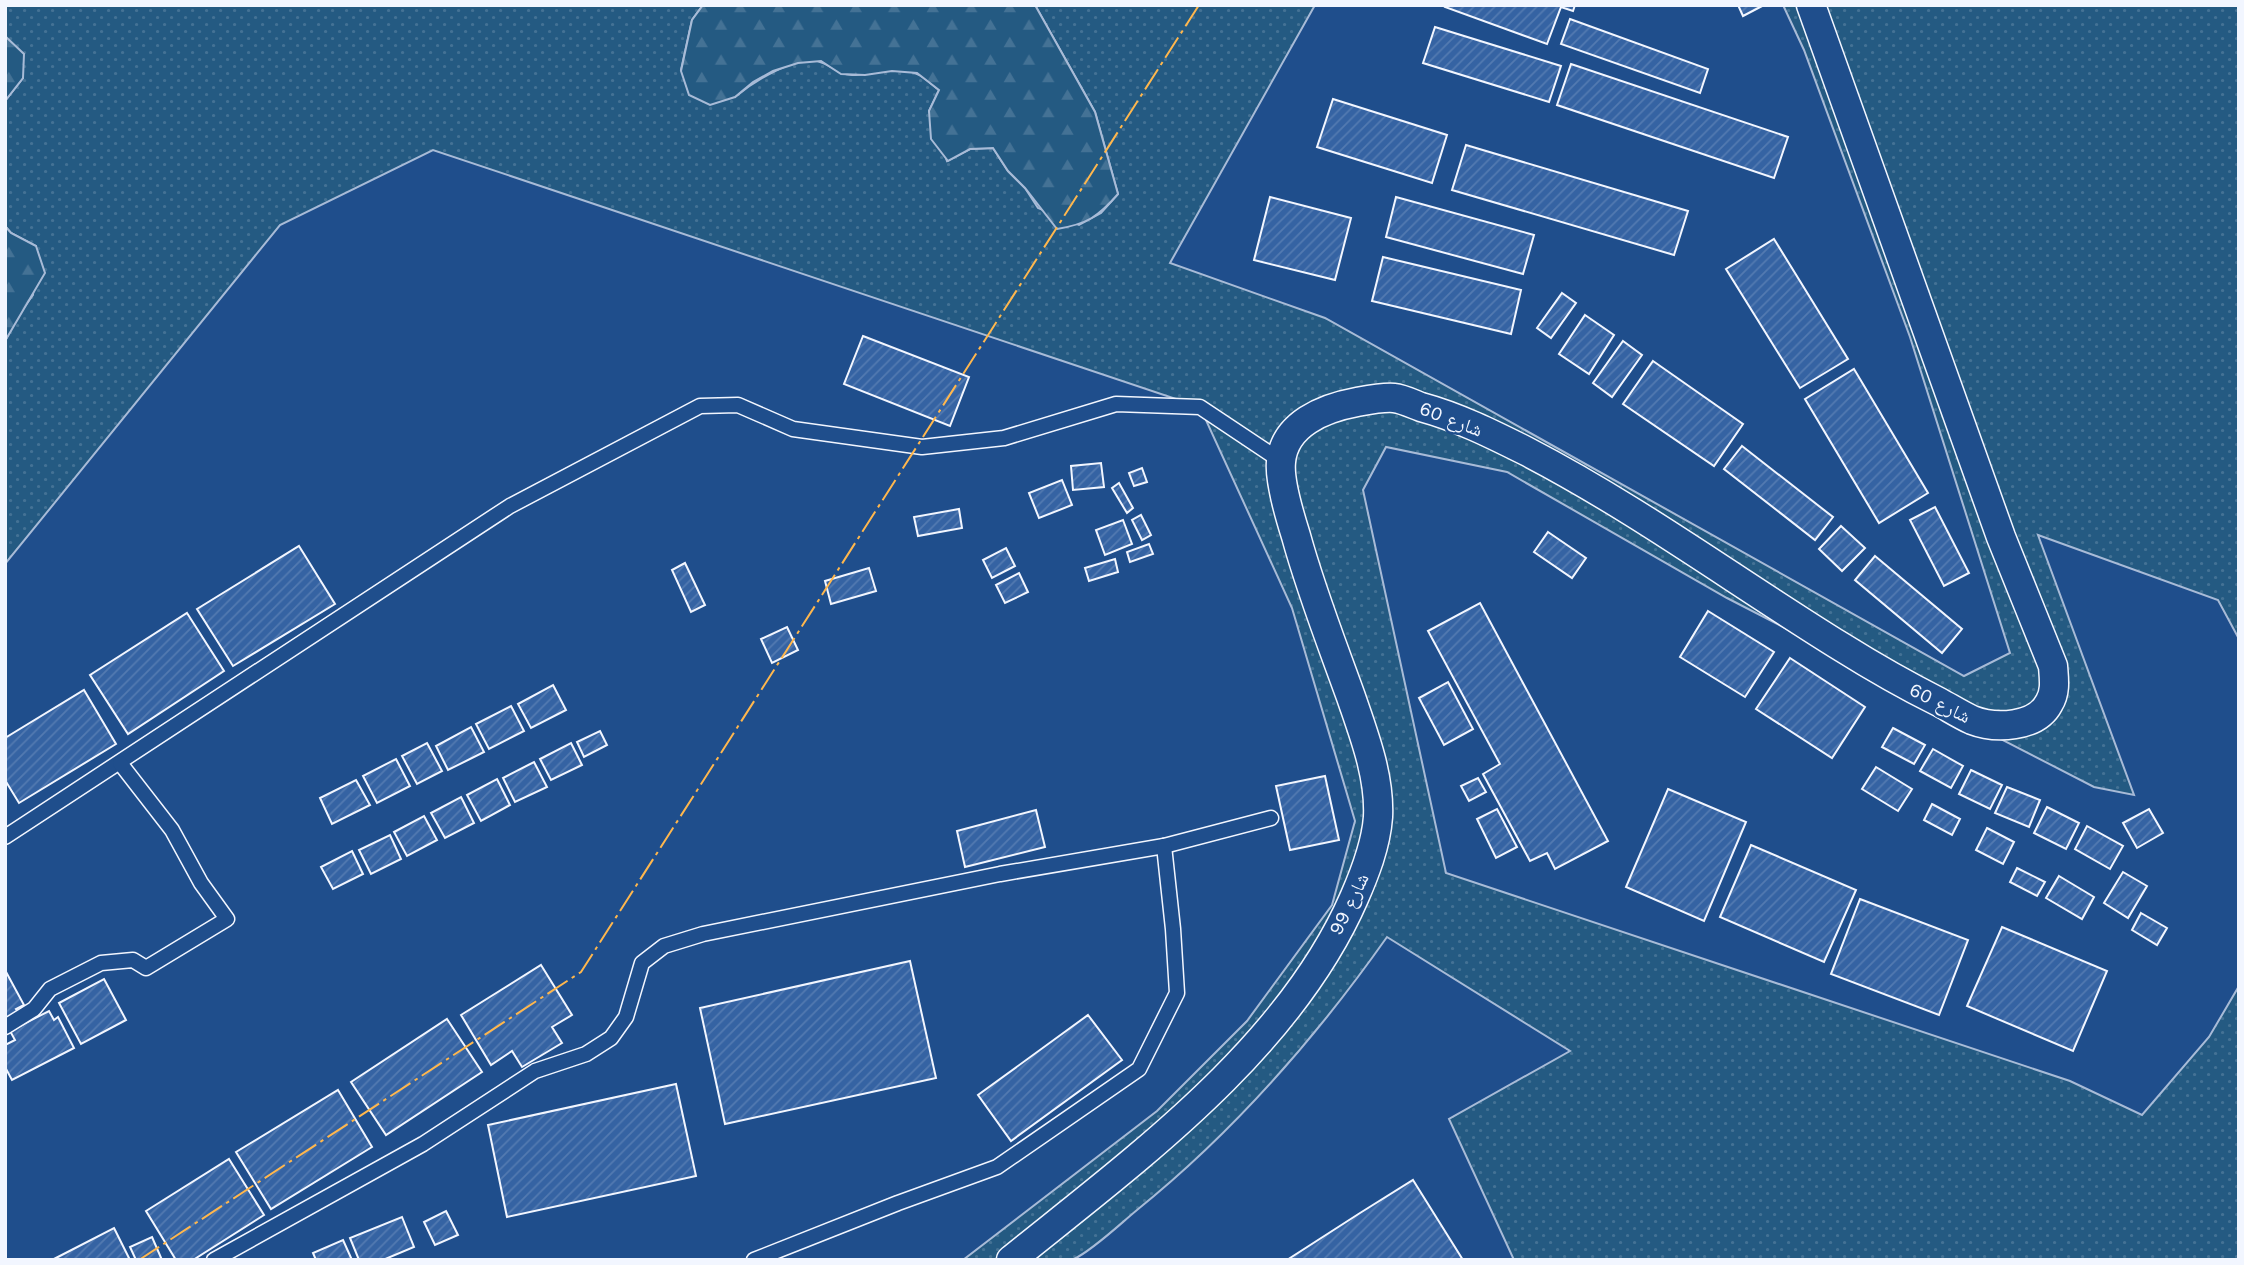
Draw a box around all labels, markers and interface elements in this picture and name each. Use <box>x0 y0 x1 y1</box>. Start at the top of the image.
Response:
street label: شارع 60 <box>1416 396 1486 442</box>
street label: شارع 60 <box>1905 678 1975 728</box>
street label: شارع 99 <box>1324 869 1374 939</box>

